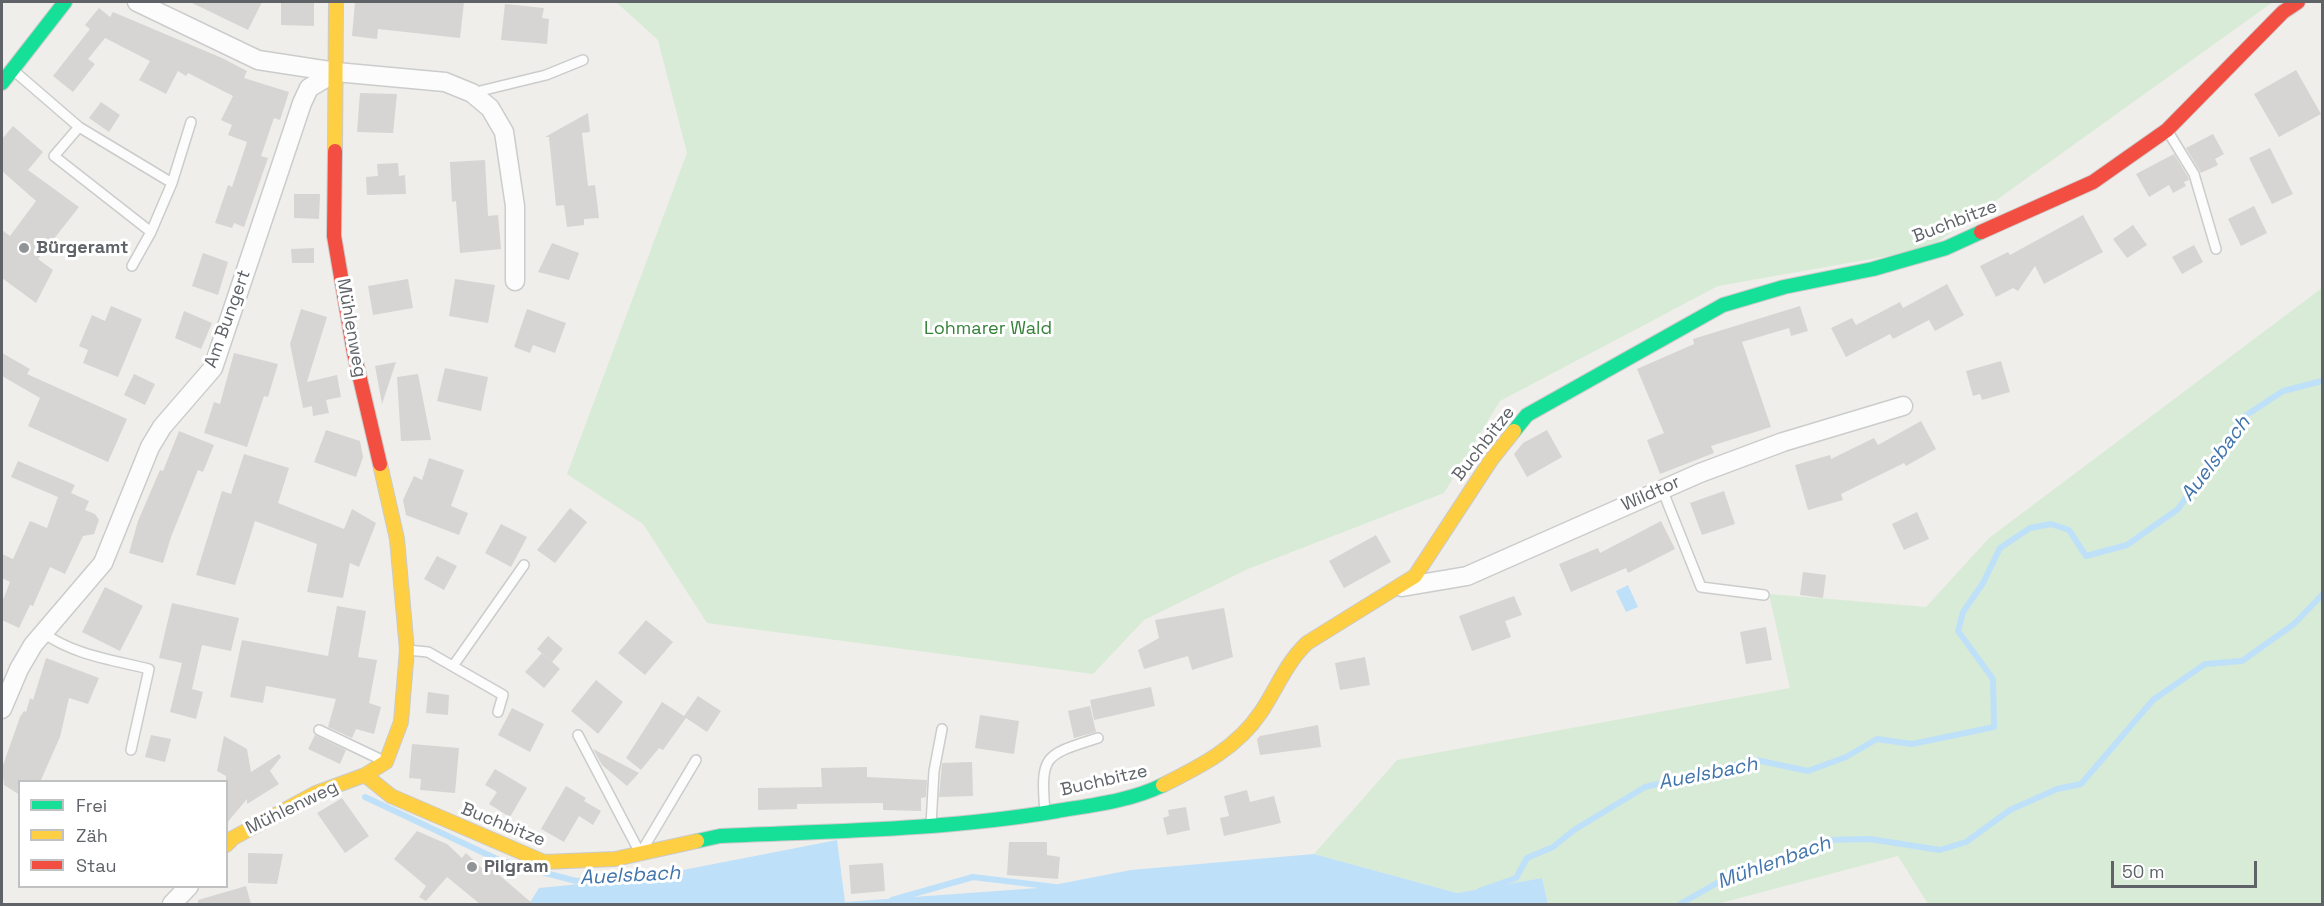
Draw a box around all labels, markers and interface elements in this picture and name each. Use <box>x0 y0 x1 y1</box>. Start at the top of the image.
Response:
street label: Buchbitze <box>1910 196 2000 248</box>
place label: Bürgeramt <box>36 237 128 259</box>
marker: Bürgeramt <box>17 241 31 255</box>
street label: Am Bungert <box>200 267 256 371</box>
street label: Mühlenweg <box>332 277 370 379</box>
park label: Lohmarer Wald <box>924 318 1052 340</box>
street label: Buchbitze <box>1448 402 1520 486</box>
water label: Auelsbach <box>2176 412 2256 506</box>
street label: Wildtor <box>1618 472 1684 516</box>
water label: Auelsbach <box>1656 753 1760 795</box>
street label: Buchbitze <box>1058 761 1150 801</box>
street label: Mühlenweg <box>242 776 342 840</box>
legend <box>18 780 228 888</box>
text: Frei <box>76 794 107 817</box>
street label: Buchbitze <box>458 798 548 852</box>
text: Zäh <box>76 824 108 847</box>
water label: Mühlenbach <box>1714 831 1834 895</box>
scale bar <box>2114 849 2260 887</box>
text: Stau <box>76 854 116 877</box>
place label: Pilgram <box>484 856 549 878</box>
marker: Pilgram <box>465 860 479 874</box>
text: 50 m <box>2122 860 2164 883</box>
water label: Auelsbach <box>579 861 681 891</box>

